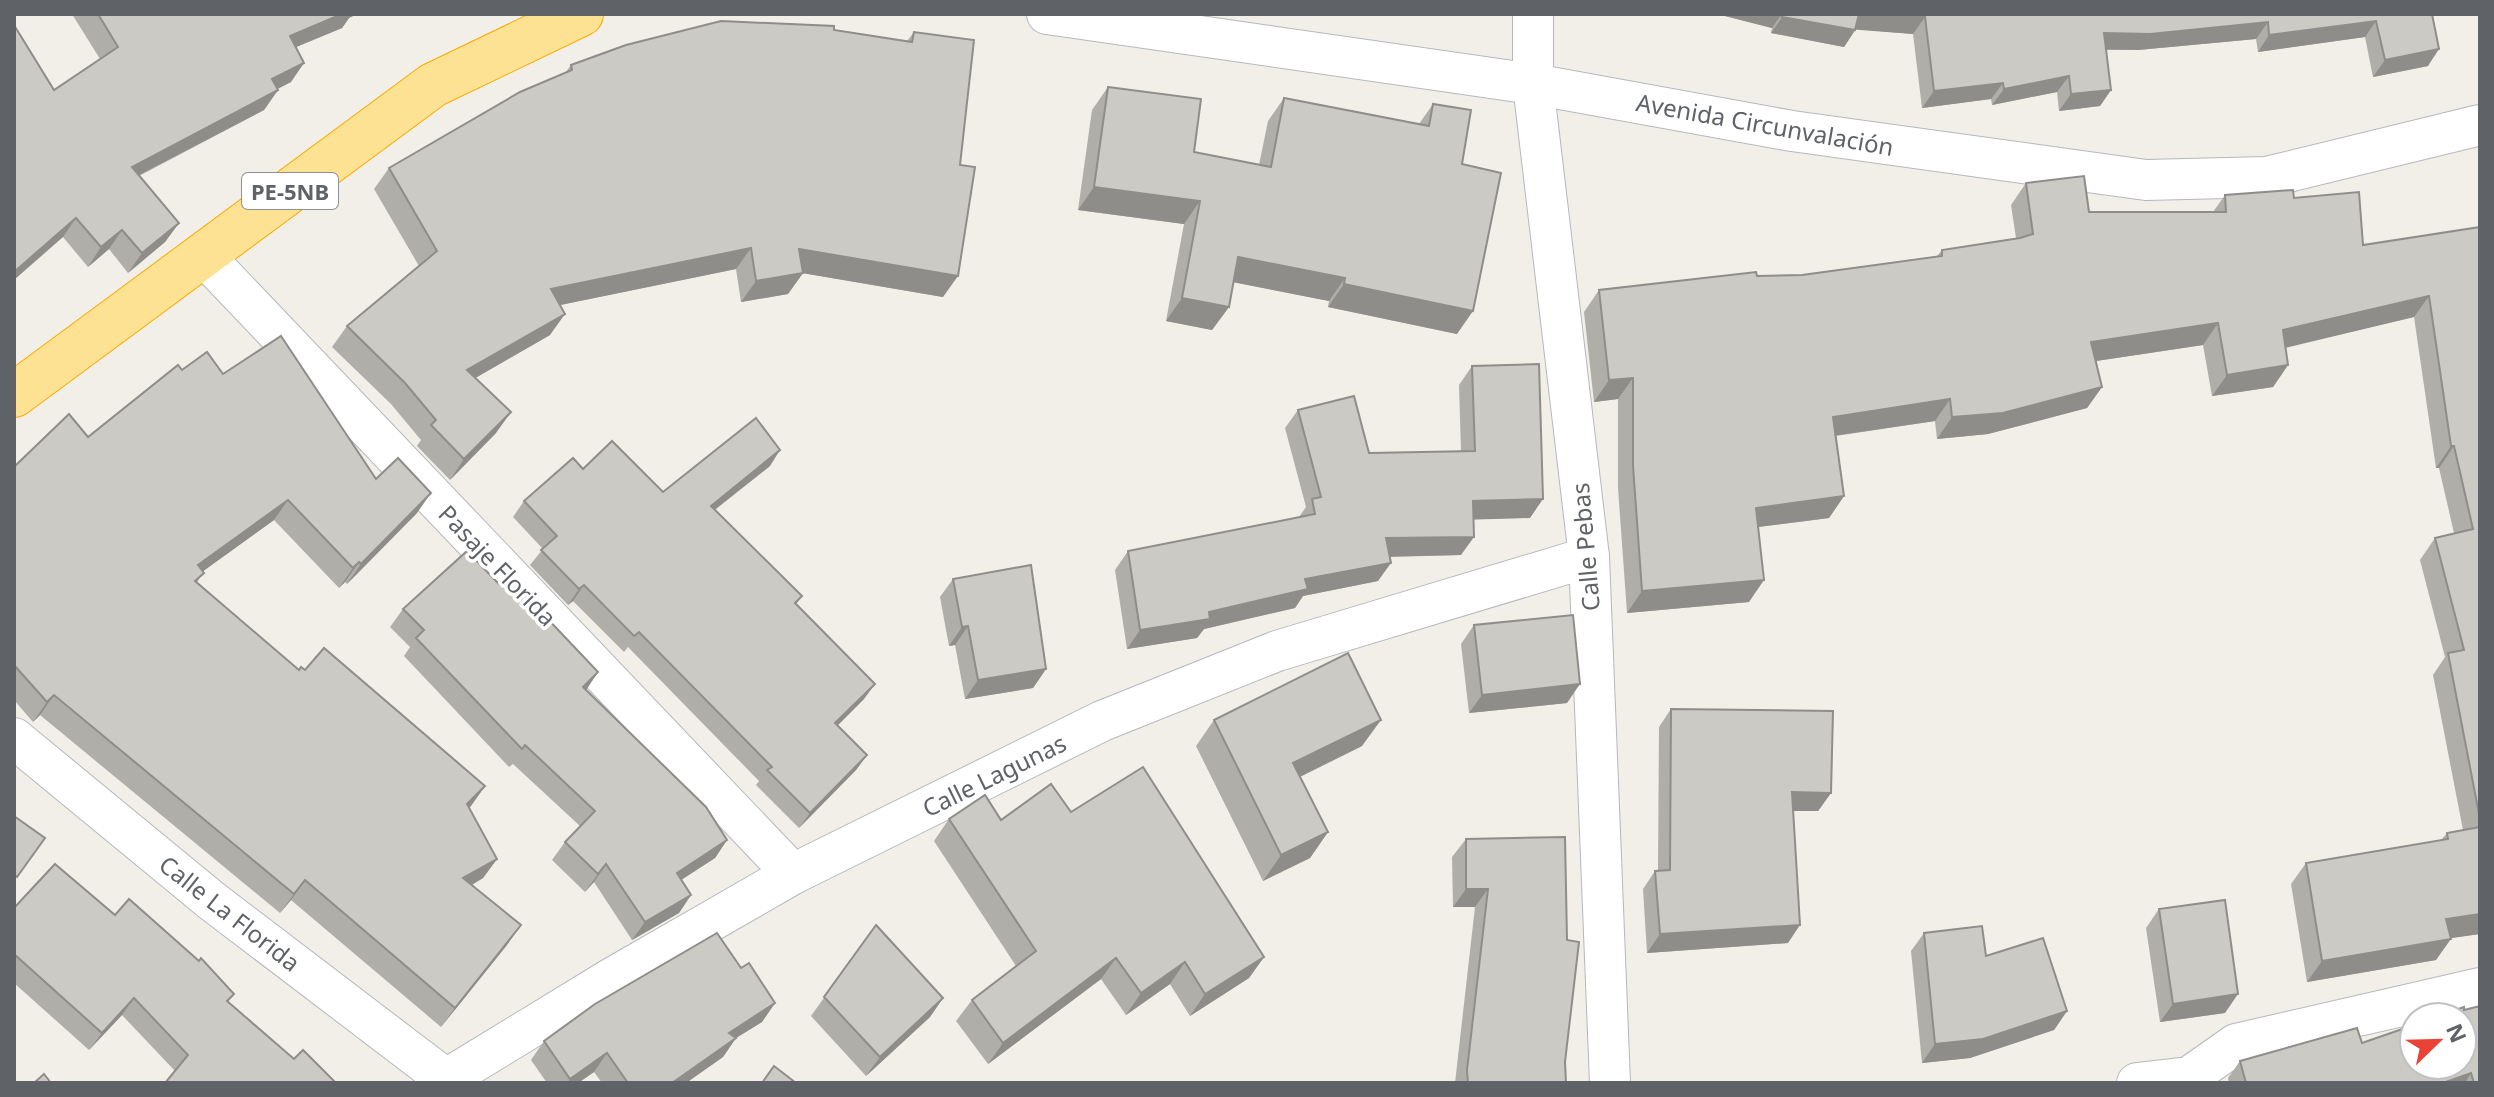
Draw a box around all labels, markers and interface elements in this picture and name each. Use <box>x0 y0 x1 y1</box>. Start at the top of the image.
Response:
street label: Avenida Circunvalación <box>1634 85 1896 163</box>
road number: PE-5NB <box>242 173 338 209</box>
street label: Calle Pebas <box>1563 482 1607 612</box>
street label: Pasaje Florida <box>432 497 564 633</box>
street label: Calle Lagunas <box>917 726 1071 824</box>
street label: Calle La Florida <box>153 847 307 979</box>
north arrow <box>2398 1001 2478 1081</box>
text: N <box>2440 1019 2475 1047</box>

